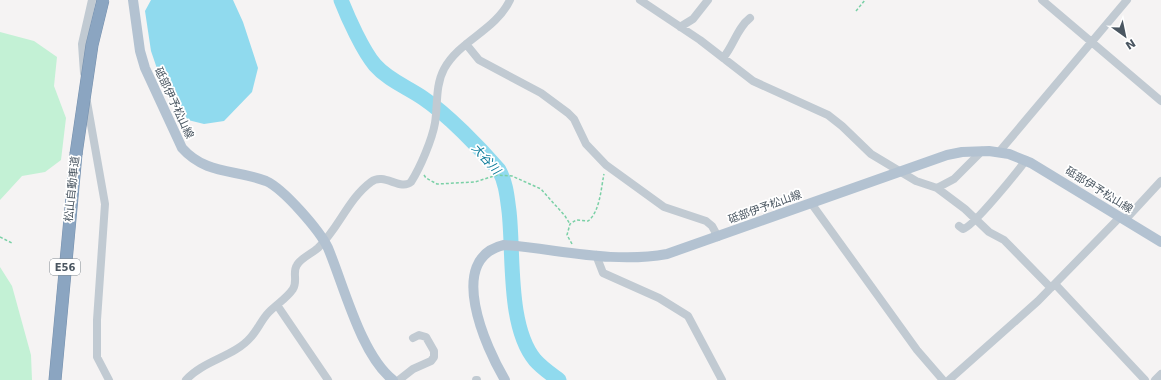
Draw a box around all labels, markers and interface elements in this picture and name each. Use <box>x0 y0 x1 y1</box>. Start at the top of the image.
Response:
north arrow <box>1105 16 1145 56</box>
text: N <box>1123 36 1138 52</box>
street label: 砥部伊予松山線 <box>152 65 196 141</box>
water label: 大谷川 <box>469 141 505 179</box>
street label: 松山自動車道 <box>62 156 82 222</box>
street label: 砥部伊予松山線 <box>1063 164 1135 216</box>
street label: 砥部伊予松山線 <box>727 188 803 226</box>
road number: E56 <box>50 259 80 275</box>

